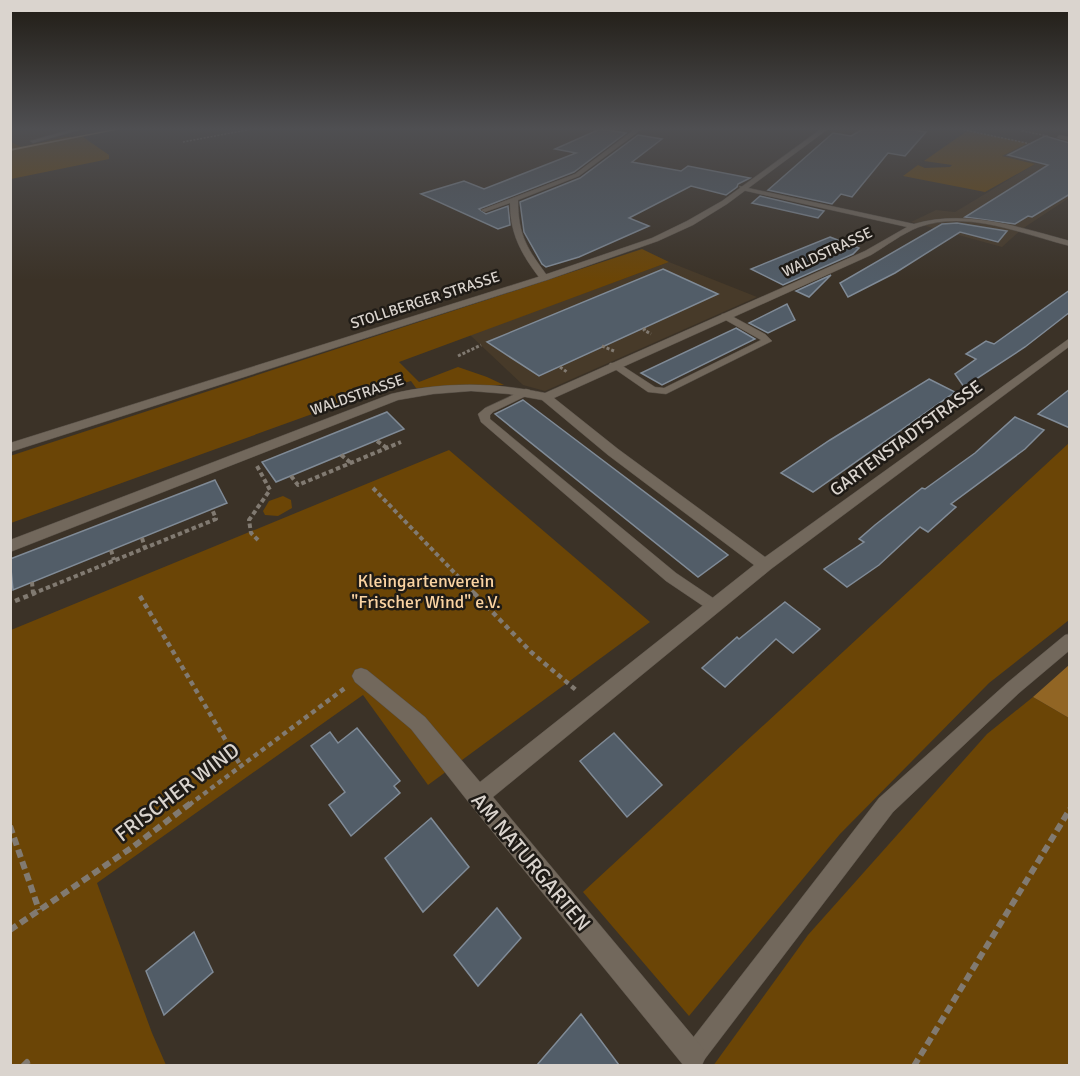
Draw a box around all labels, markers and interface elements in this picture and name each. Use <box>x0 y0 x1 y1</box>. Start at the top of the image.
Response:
street label: WALDSTRASSE <box>779 223 875 281</box>
street label: STOLLBERGER STRASSE <box>348 267 502 333</box>
street label: WALDSTRASSE <box>308 371 406 419</box>
street label: GARTENSTADTSTRASSE <box>825 375 987 501</box>
park label: Kleingartenverein "Frischer Wind" e.V. <box>351 570 501 613</box>
street label: FRISCHER WIND <box>110 737 244 847</box>
street label: AM NATURGARTEN <box>466 788 596 936</box>

